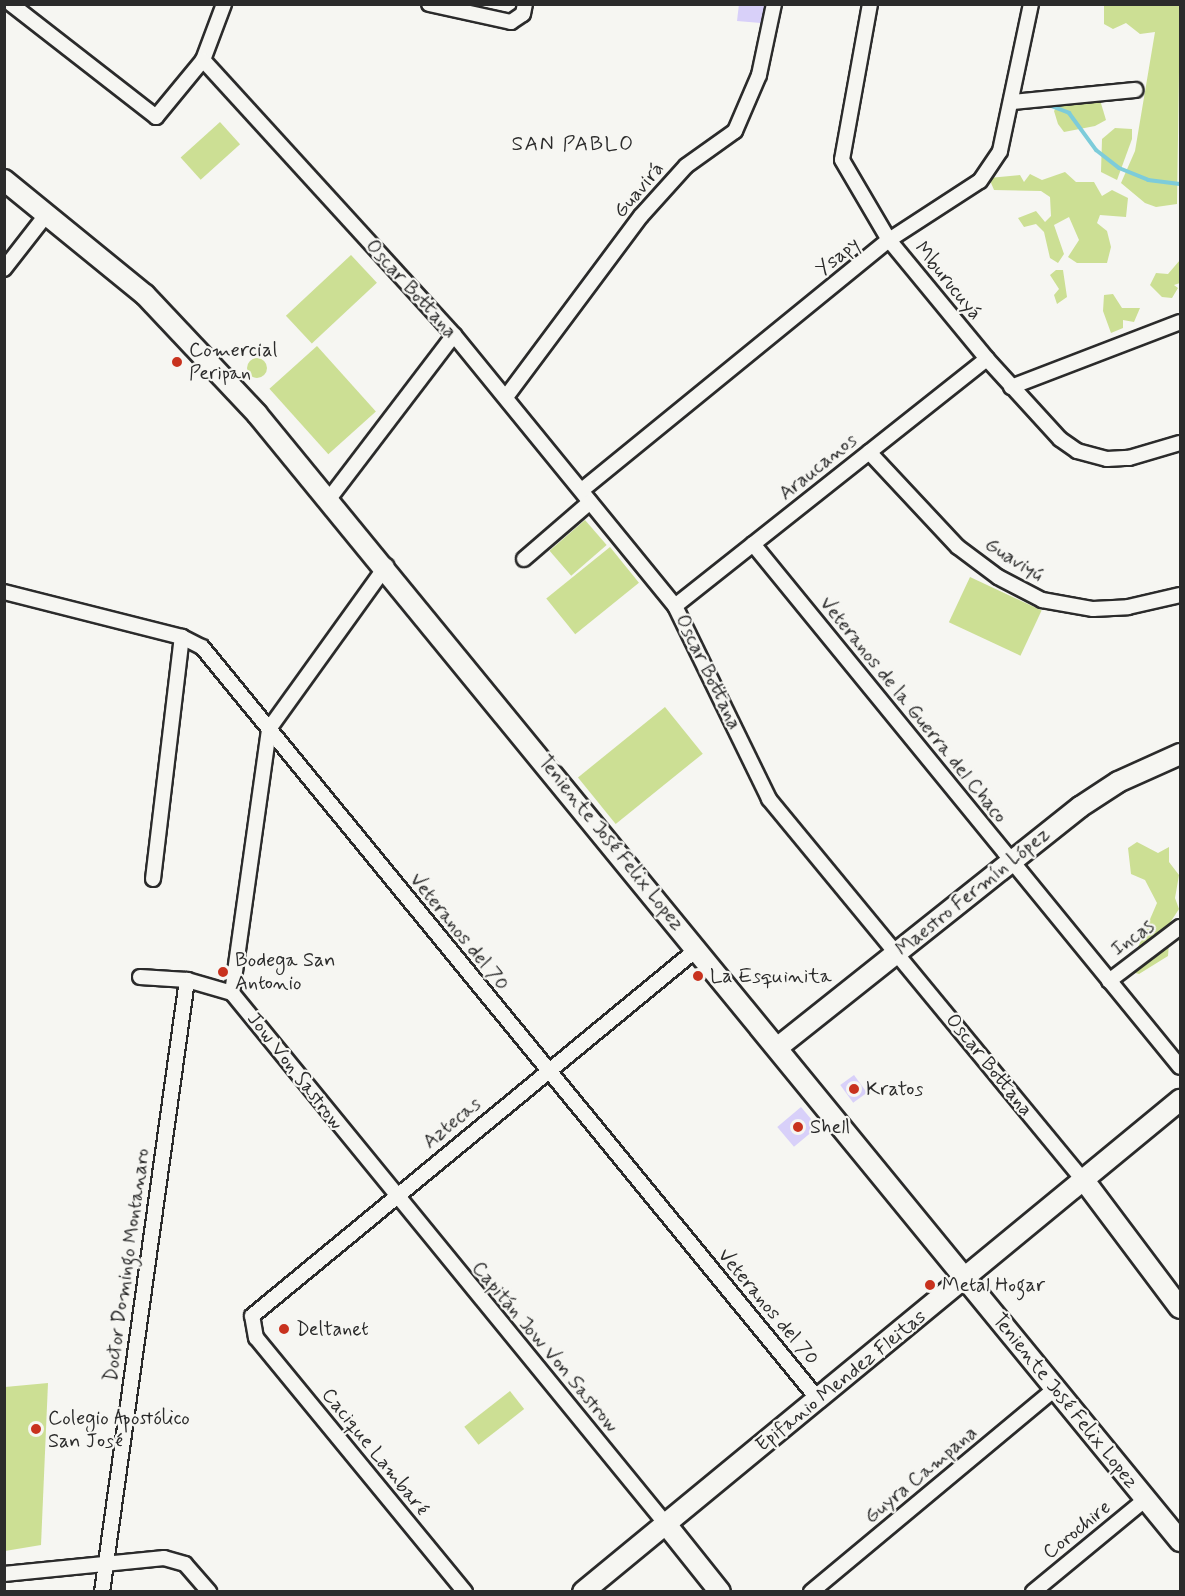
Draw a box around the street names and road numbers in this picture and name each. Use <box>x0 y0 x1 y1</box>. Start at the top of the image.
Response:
street label: Guavirá <box>609 157 669 223</box>
street label: Ysapy <box>811 232 865 282</box>
street label: Oscar Bottana <box>360 234 462 344</box>
street label: Mburucuyá <box>909 237 987 325</box>
street label: Araucanos <box>774 428 862 506</box>
street label: Guaviyú <box>980 533 1048 587</box>
street label: Veteranos de la Guerra del Chaco <box>815 593 1011 827</box>
street label: Oscar Bottana <box>670 610 746 734</box>
street label: Teniente José Felix Lopez <box>531 748 691 938</box>
street label: Maestro Fermín López <box>891 822 1055 962</box>
street label: Veteranos del 70 <box>404 868 514 996</box>
street label: Incas <box>1107 914 1159 962</box>
street label: Jow Von Sastrow <box>242 1008 348 1134</box>
street label: Oscar Bottana <box>940 1008 1038 1122</box>
street label: Aztecas <box>418 1092 486 1154</box>
street label: Doctor Domingo Montanaro <box>99 1146 155 1384</box>
street label: Veteranos del 70 <box>712 1244 824 1370</box>
street label: Capitán Jow Von Sastrow <box>468 1258 622 1436</box>
street label: Epifanio Mendez Fleitas <box>751 1305 931 1457</box>
street label: Teniente José Felix Lopez <box>985 1306 1145 1496</box>
street label: Cacique Lambaré <box>317 1384 433 1520</box>
street label: Guyra Campana <box>860 1421 982 1529</box>
street label: Corochire <box>1038 1495 1116 1565</box>

